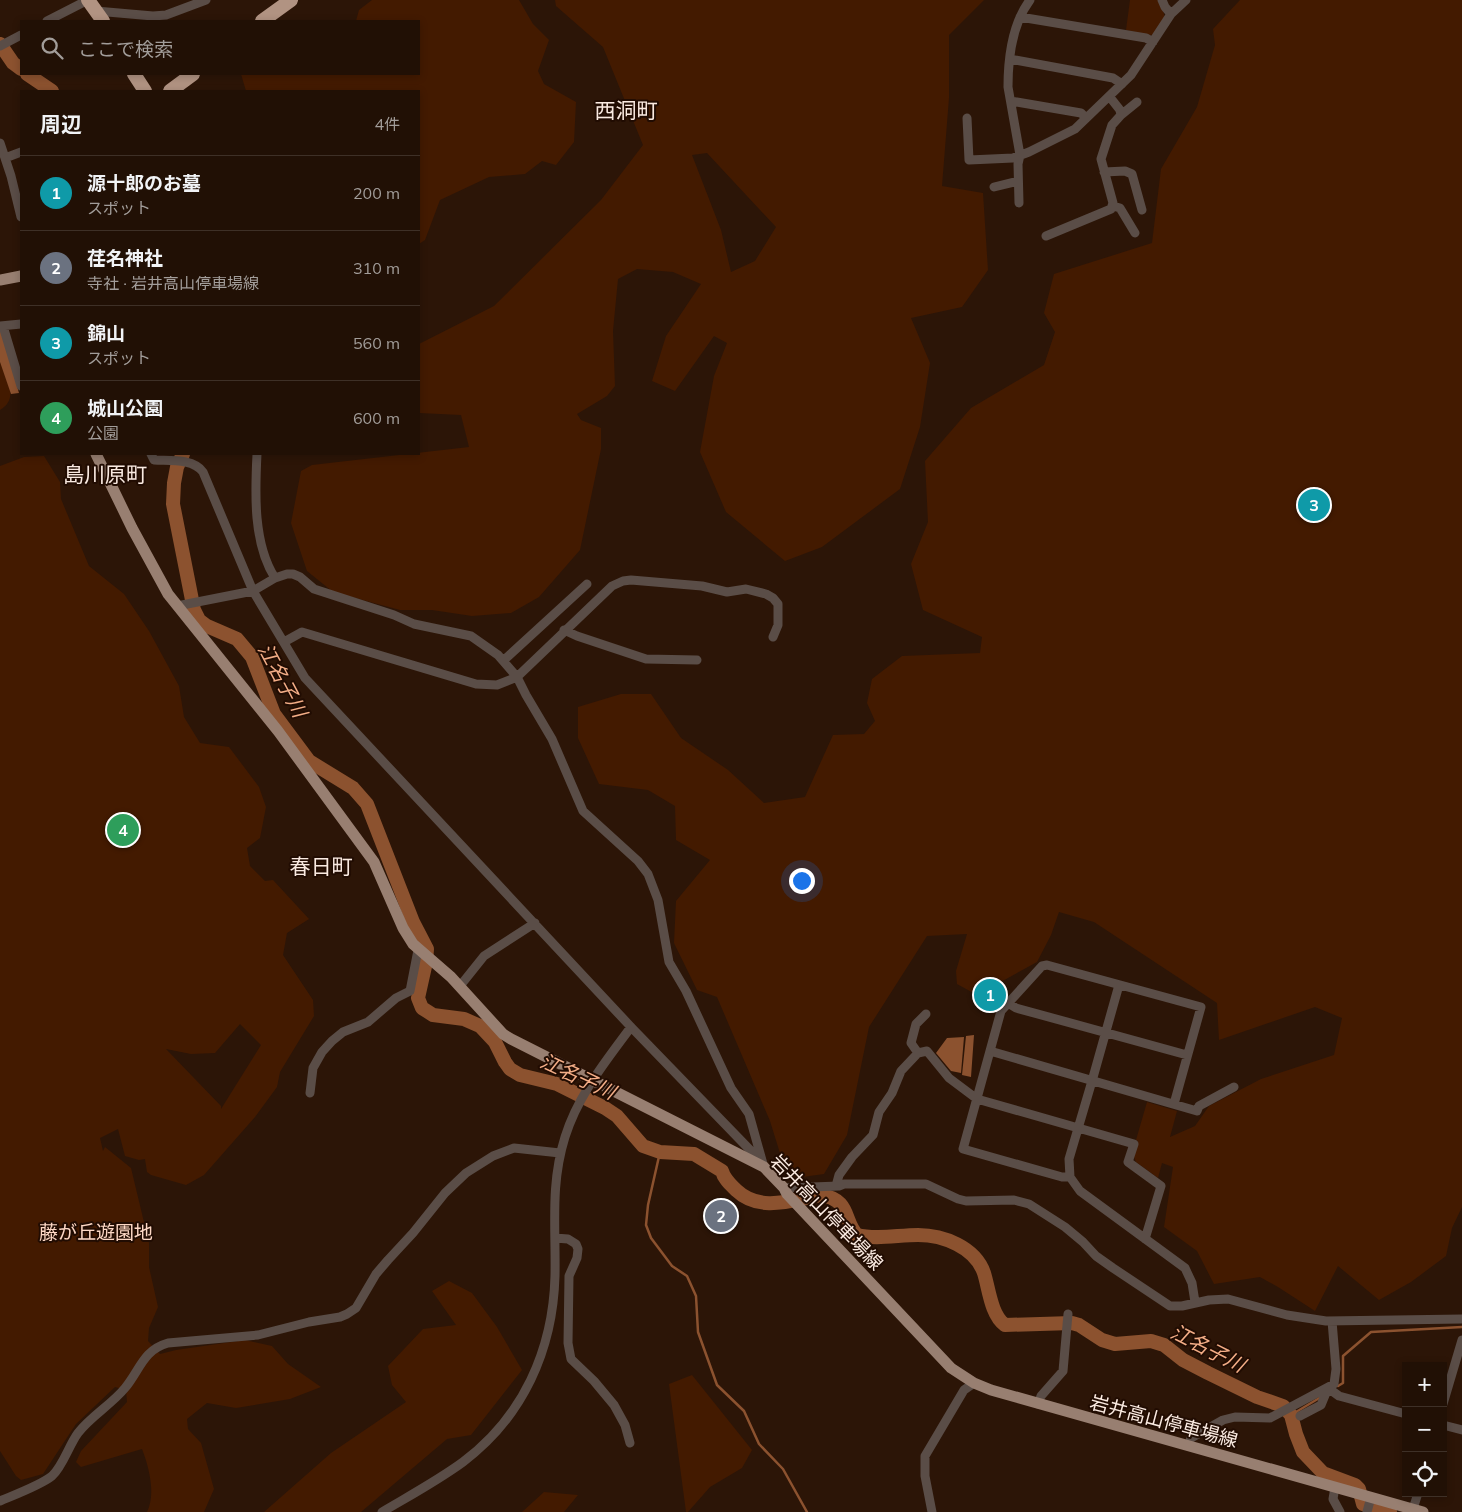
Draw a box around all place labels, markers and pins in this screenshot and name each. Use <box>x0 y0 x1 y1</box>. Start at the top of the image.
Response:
pin: 3 <box>1298 486 1330 524</box>
pin: 4 <box>107 811 139 849</box>
pin: 1 <box>974 976 1006 1014</box>
pin: 2 <box>705 1197 737 1235</box>

